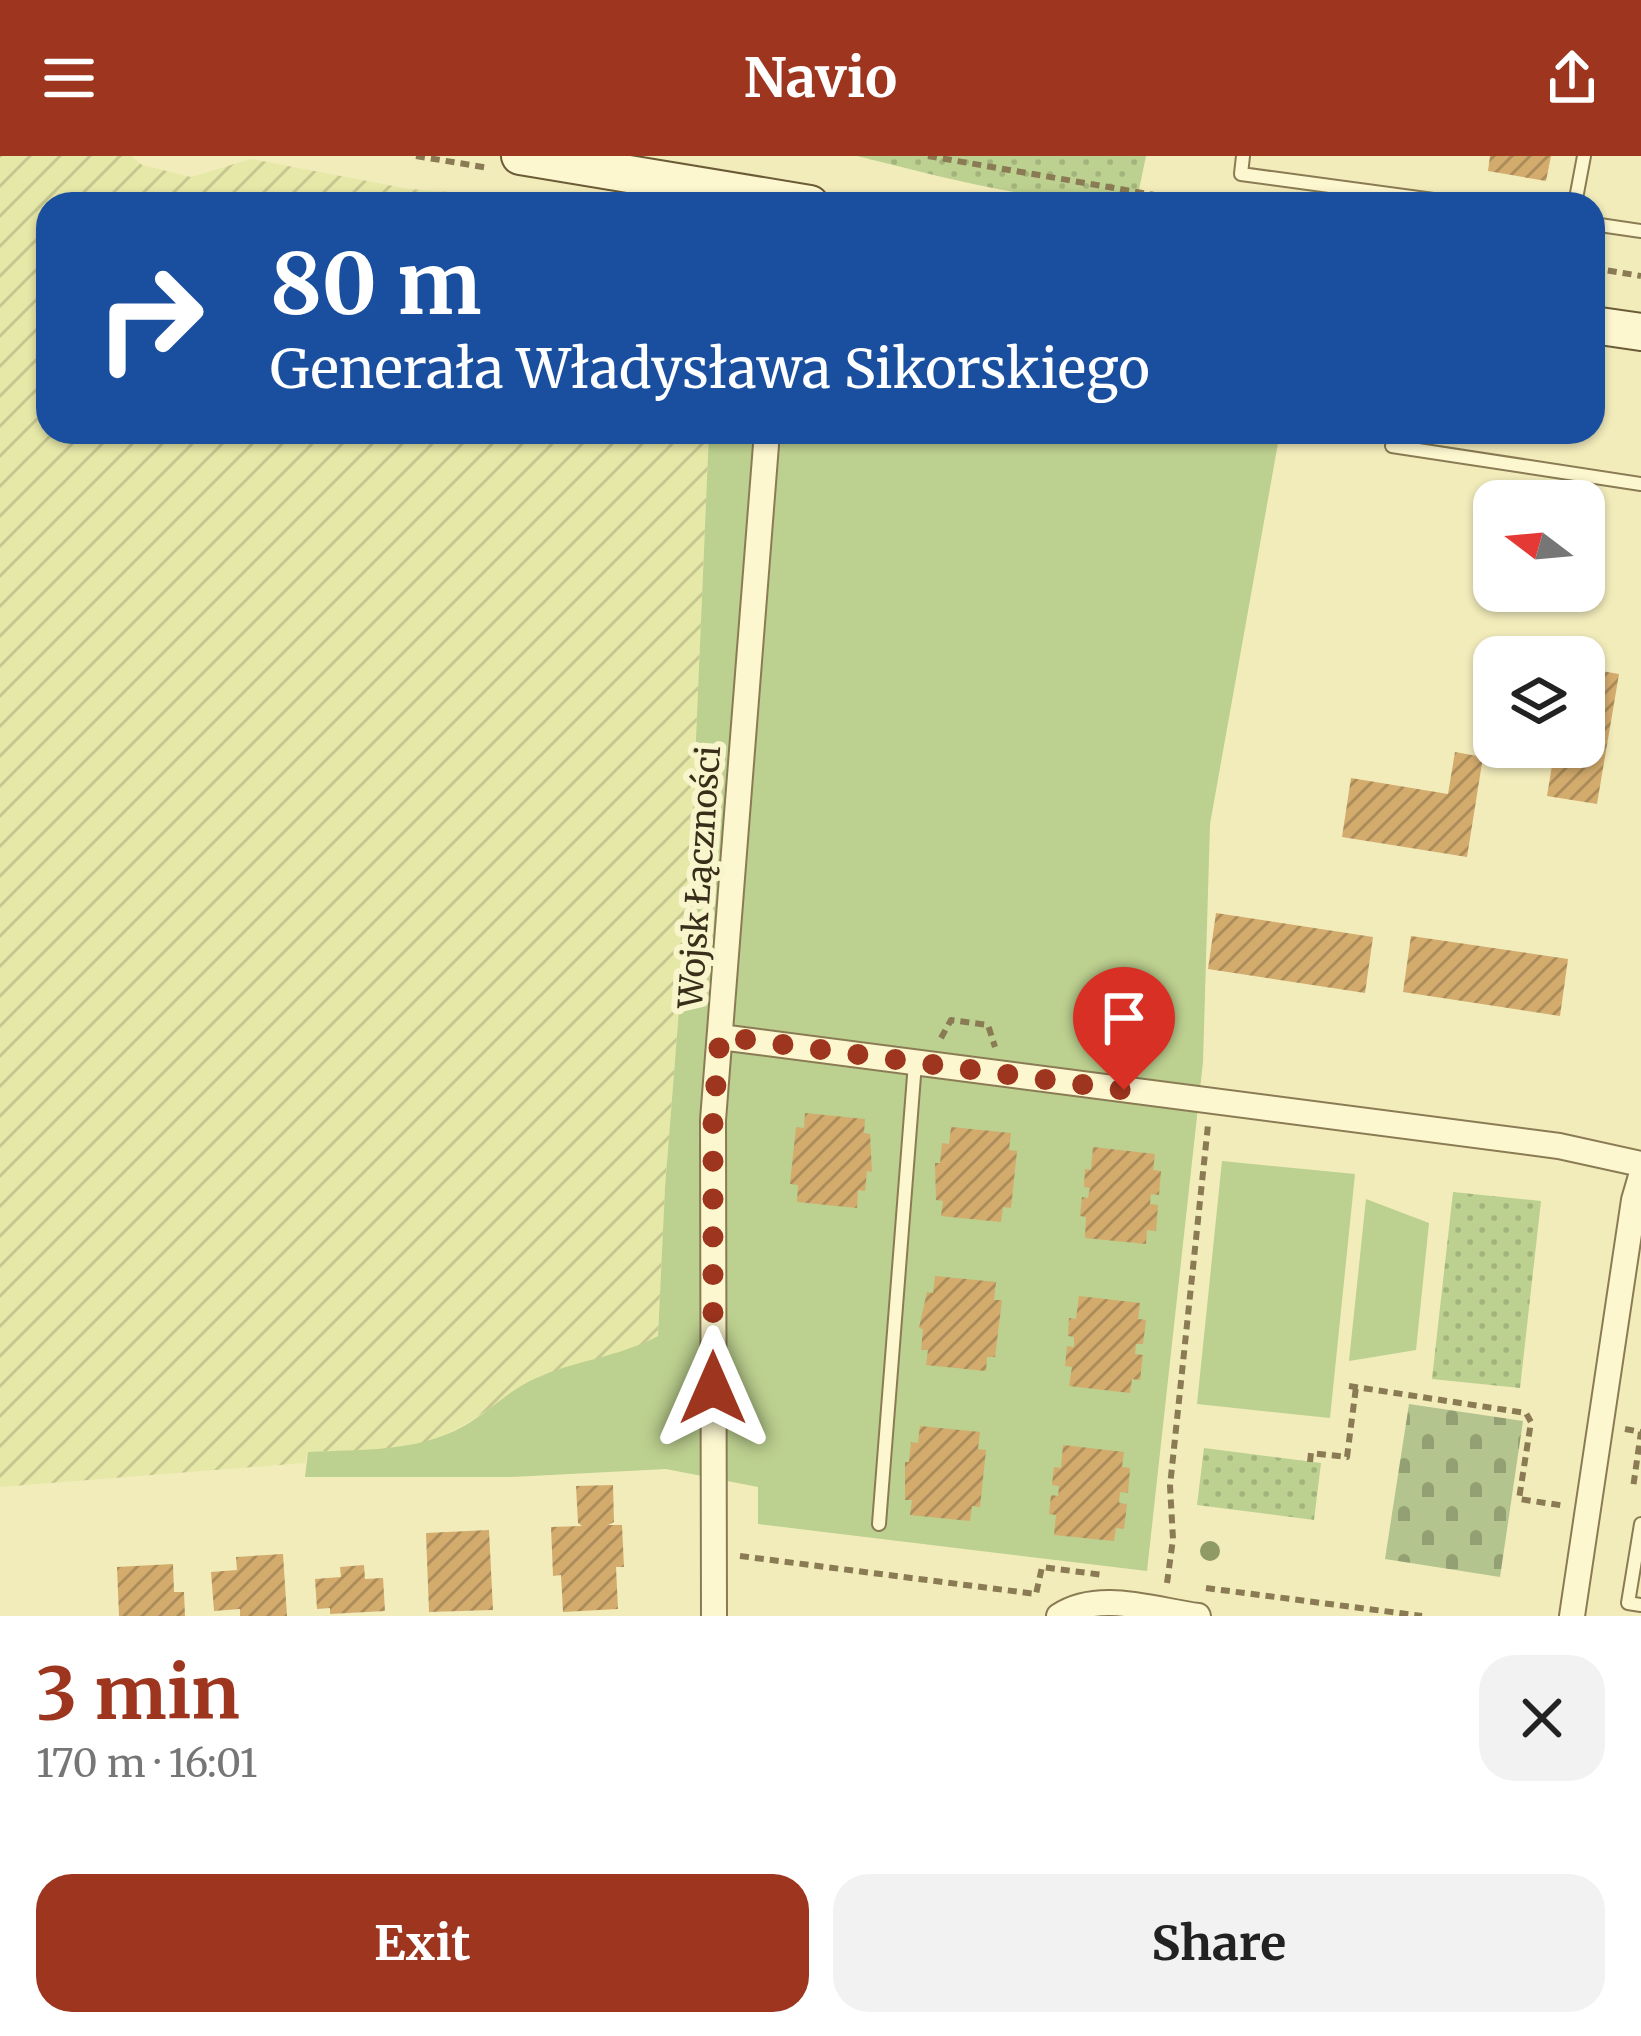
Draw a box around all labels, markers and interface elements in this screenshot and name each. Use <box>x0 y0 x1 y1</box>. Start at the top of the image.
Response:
text: Navio <box>744 44 897 112</box>
icon: menu <box>36 45 102 111</box>
icon: share <box>1539 45 1605 111</box>
text: 80 m <box>270 231 482 337</box>
icon: right <box>72 240 228 396</box>
text: Generała Władysława Sikorskiego <box>270 335 1150 403</box>
north arrow <box>1473 480 1605 612</box>
map controls <box>1473 480 1605 768</box>
button: layers <box>1473 636 1605 768</box>
street label: Wojsk Łączności <box>670 744 729 1011</box>
pin <box>1073 967 1175 1090</box>
icon: arrive <box>1091 985 1157 1051</box>
position arrow <box>650 1325 776 1451</box>
text: 3 min <box>36 1648 240 1739</box>
button: close <box>1479 1655 1605 1781</box>
text: 170 m · 16:01 <box>36 1739 257 1788</box>
button: Exit <box>36 1874 809 2012</box>
button: Share <box>833 1874 1605 2012</box>

